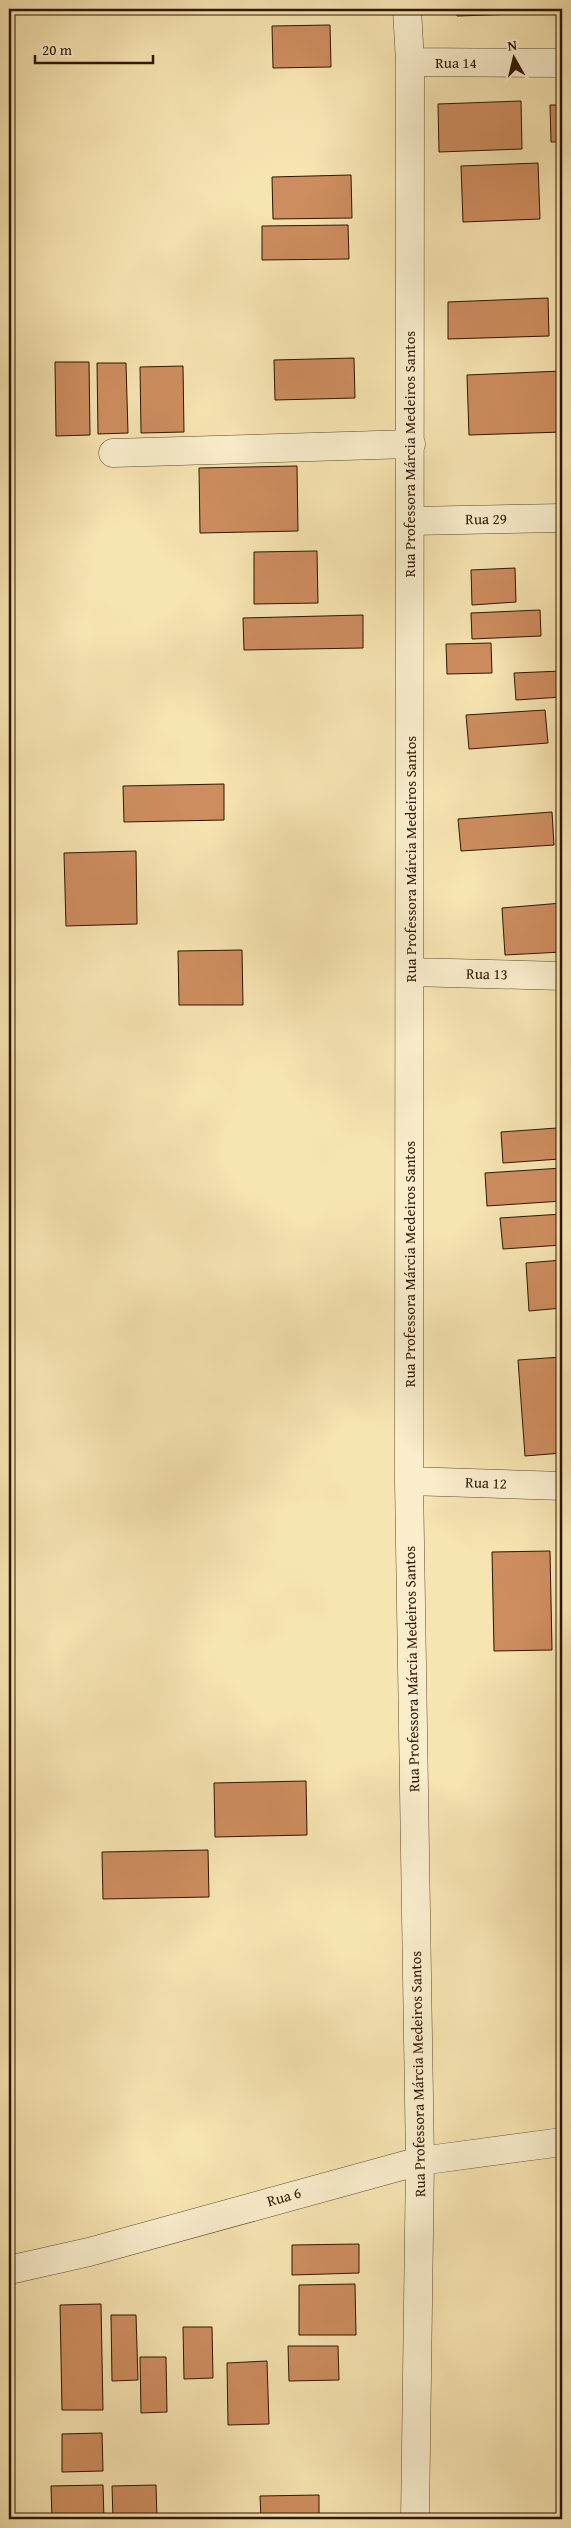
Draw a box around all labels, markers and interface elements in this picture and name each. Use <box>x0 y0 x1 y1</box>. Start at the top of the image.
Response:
scale bar <box>35 32 152 64</box>
north arrow <box>488 32 538 82</box>
text: N <box>506 34 519 56</box>
text: 20 m <box>42 39 73 60</box>
street label: Rua 14 <box>435 52 477 73</box>
street label: Rua Professora Márcia Medeiros Santos <box>399 331 420 577</box>
street label: Rua 29 <box>465 508 507 529</box>
street label: Rua Professora Márcia Medeiros Santos <box>400 736 421 982</box>
street label: Rua 13 <box>466 963 508 984</box>
street label: Rua Professora Márcia Medeiros Santos <box>399 1141 420 1387</box>
street label: Rua 12 <box>465 1471 507 1494</box>
street label: Rua Professora Márcia Medeiros Santos <box>399 1546 424 1792</box>
street label: Rua Professora Márcia Medeiros Santos <box>405 1951 430 2197</box>
street label: Rua 6 <box>264 2182 303 2211</box>

